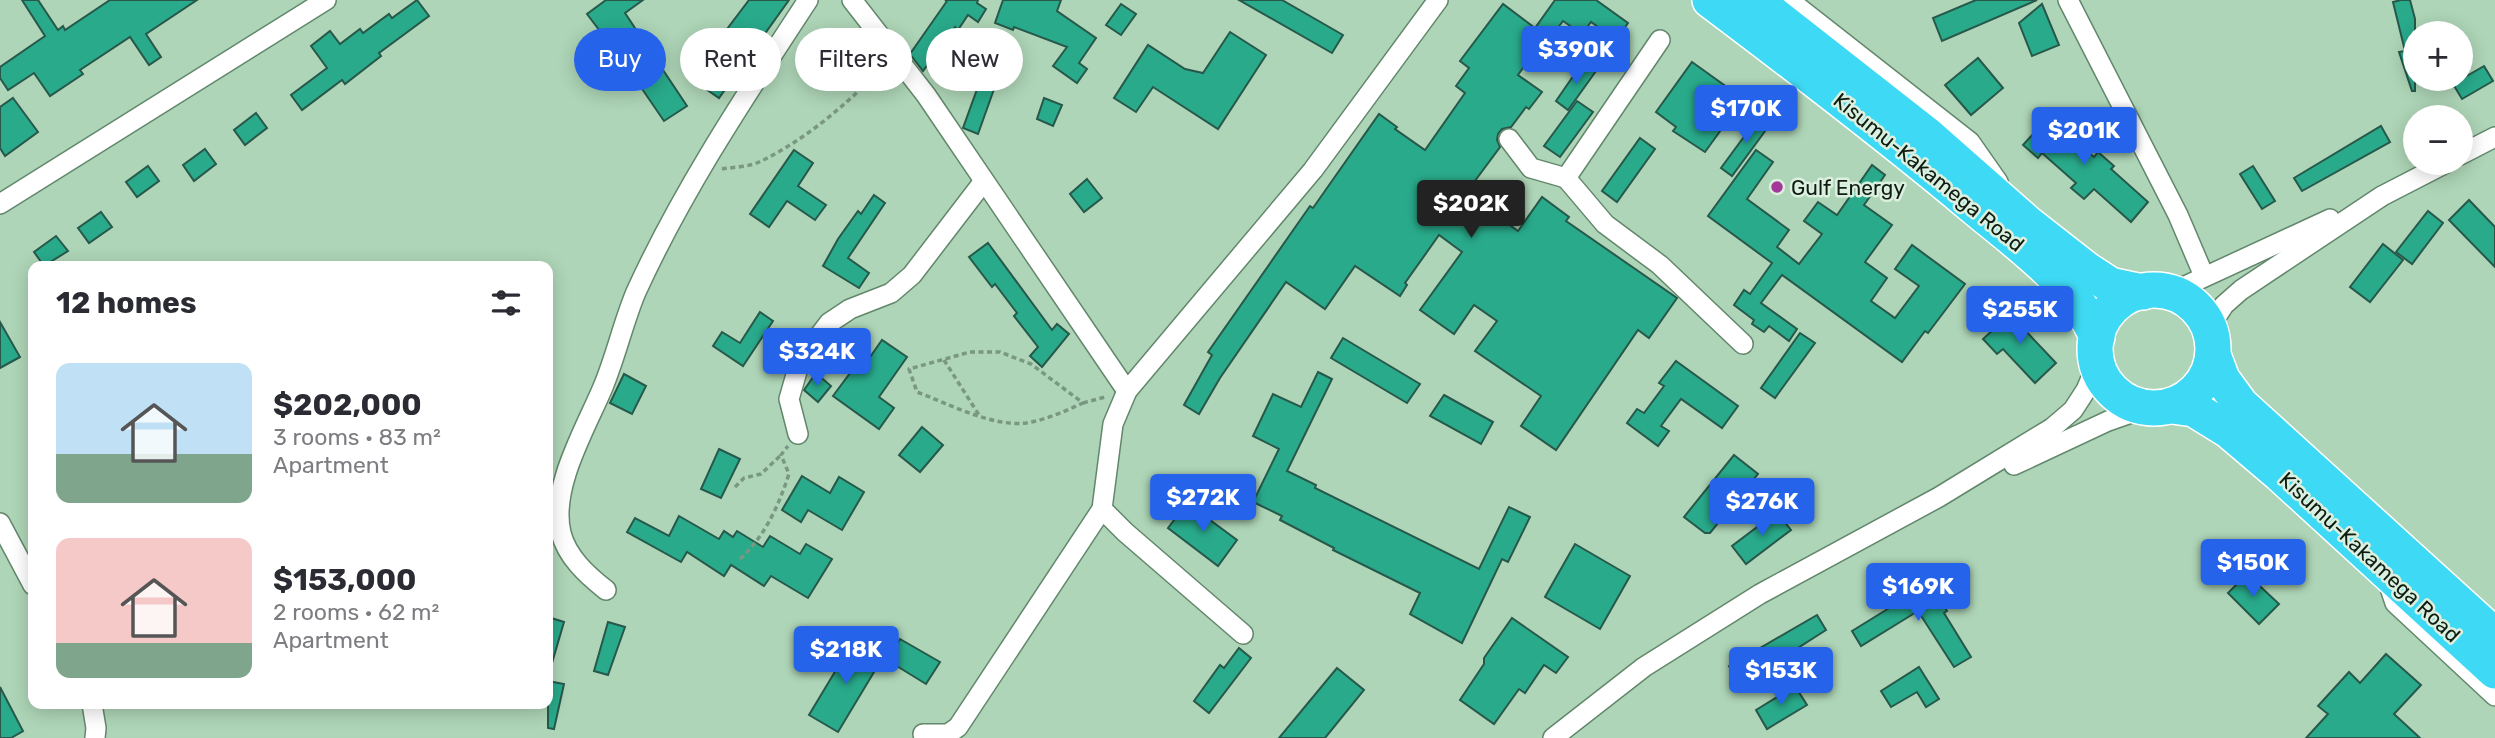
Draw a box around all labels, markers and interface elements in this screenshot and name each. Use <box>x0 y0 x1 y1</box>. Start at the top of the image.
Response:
map controls <box>2403 21 2473 175</box>
button: + <box>2403 21 2473 91</box>
pin: $390K <box>1527 27 1625 86</box>
chip: Buy <box>574 28 666 91</box>
chip: Rent <box>680 28 781 91</box>
chip: Filters <box>795 28 912 91</box>
chip: New <box>926 28 1023 91</box>
text: $390K <box>1538 35 1614 63</box>
pin: $170K <box>1697 86 1795 145</box>
street label: Kisumu-Kakamega Road <box>1829 87 2029 257</box>
text: $170K <box>1711 94 1781 122</box>
button: − <box>2403 105 2473 175</box>
pin: $201K <box>2035 108 2133 167</box>
text: $201K <box>2048 116 2120 144</box>
place label: Gulf Energy <box>1791 175 1905 200</box>
marker: Gulf Energy <box>1769 179 1785 195</box>
pin: $202K <box>1422 180 1520 240</box>
text: $202K <box>1433 189 1509 217</box>
icon: filters <box>487 284 525 322</box>
text: 12 homes <box>56 285 197 321</box>
pin: $255K <box>1971 286 2069 346</box>
text: $255K <box>1982 295 2058 323</box>
pin: $324K <box>768 328 866 388</box>
text: $324K <box>779 337 855 365</box>
text: $202,000 <box>273 387 422 423</box>
icon: home <box>112 391 196 475</box>
text: 3 rooms · 83 m² <box>273 423 441 451</box>
text: Apartment <box>273 451 389 479</box>
street label: Kisumu-Kakamega Road <box>2274 467 2466 647</box>
pin: $272K <box>1154 475 1252 534</box>
pin: $276K <box>1713 478 1811 538</box>
text: $272K <box>1166 483 1240 511</box>
text: $276K <box>1725 487 1799 515</box>
pin: $150K <box>2204 540 2302 599</box>
text: $150K <box>2217 548 2289 576</box>
text: $153,000 <box>273 562 416 598</box>
pin: $169K <box>1869 564 1967 623</box>
icon: home <box>112 566 196 650</box>
text: $169K <box>1882 572 1954 600</box>
text: 2 rooms · 62 m² <box>273 598 439 626</box>
text: Apartment <box>273 626 389 654</box>
pin: $218K <box>797 626 895 686</box>
text: $218K <box>810 635 882 663</box>
pin: $153K <box>1732 648 1830 707</box>
text: $153K <box>1745 656 1817 684</box>

